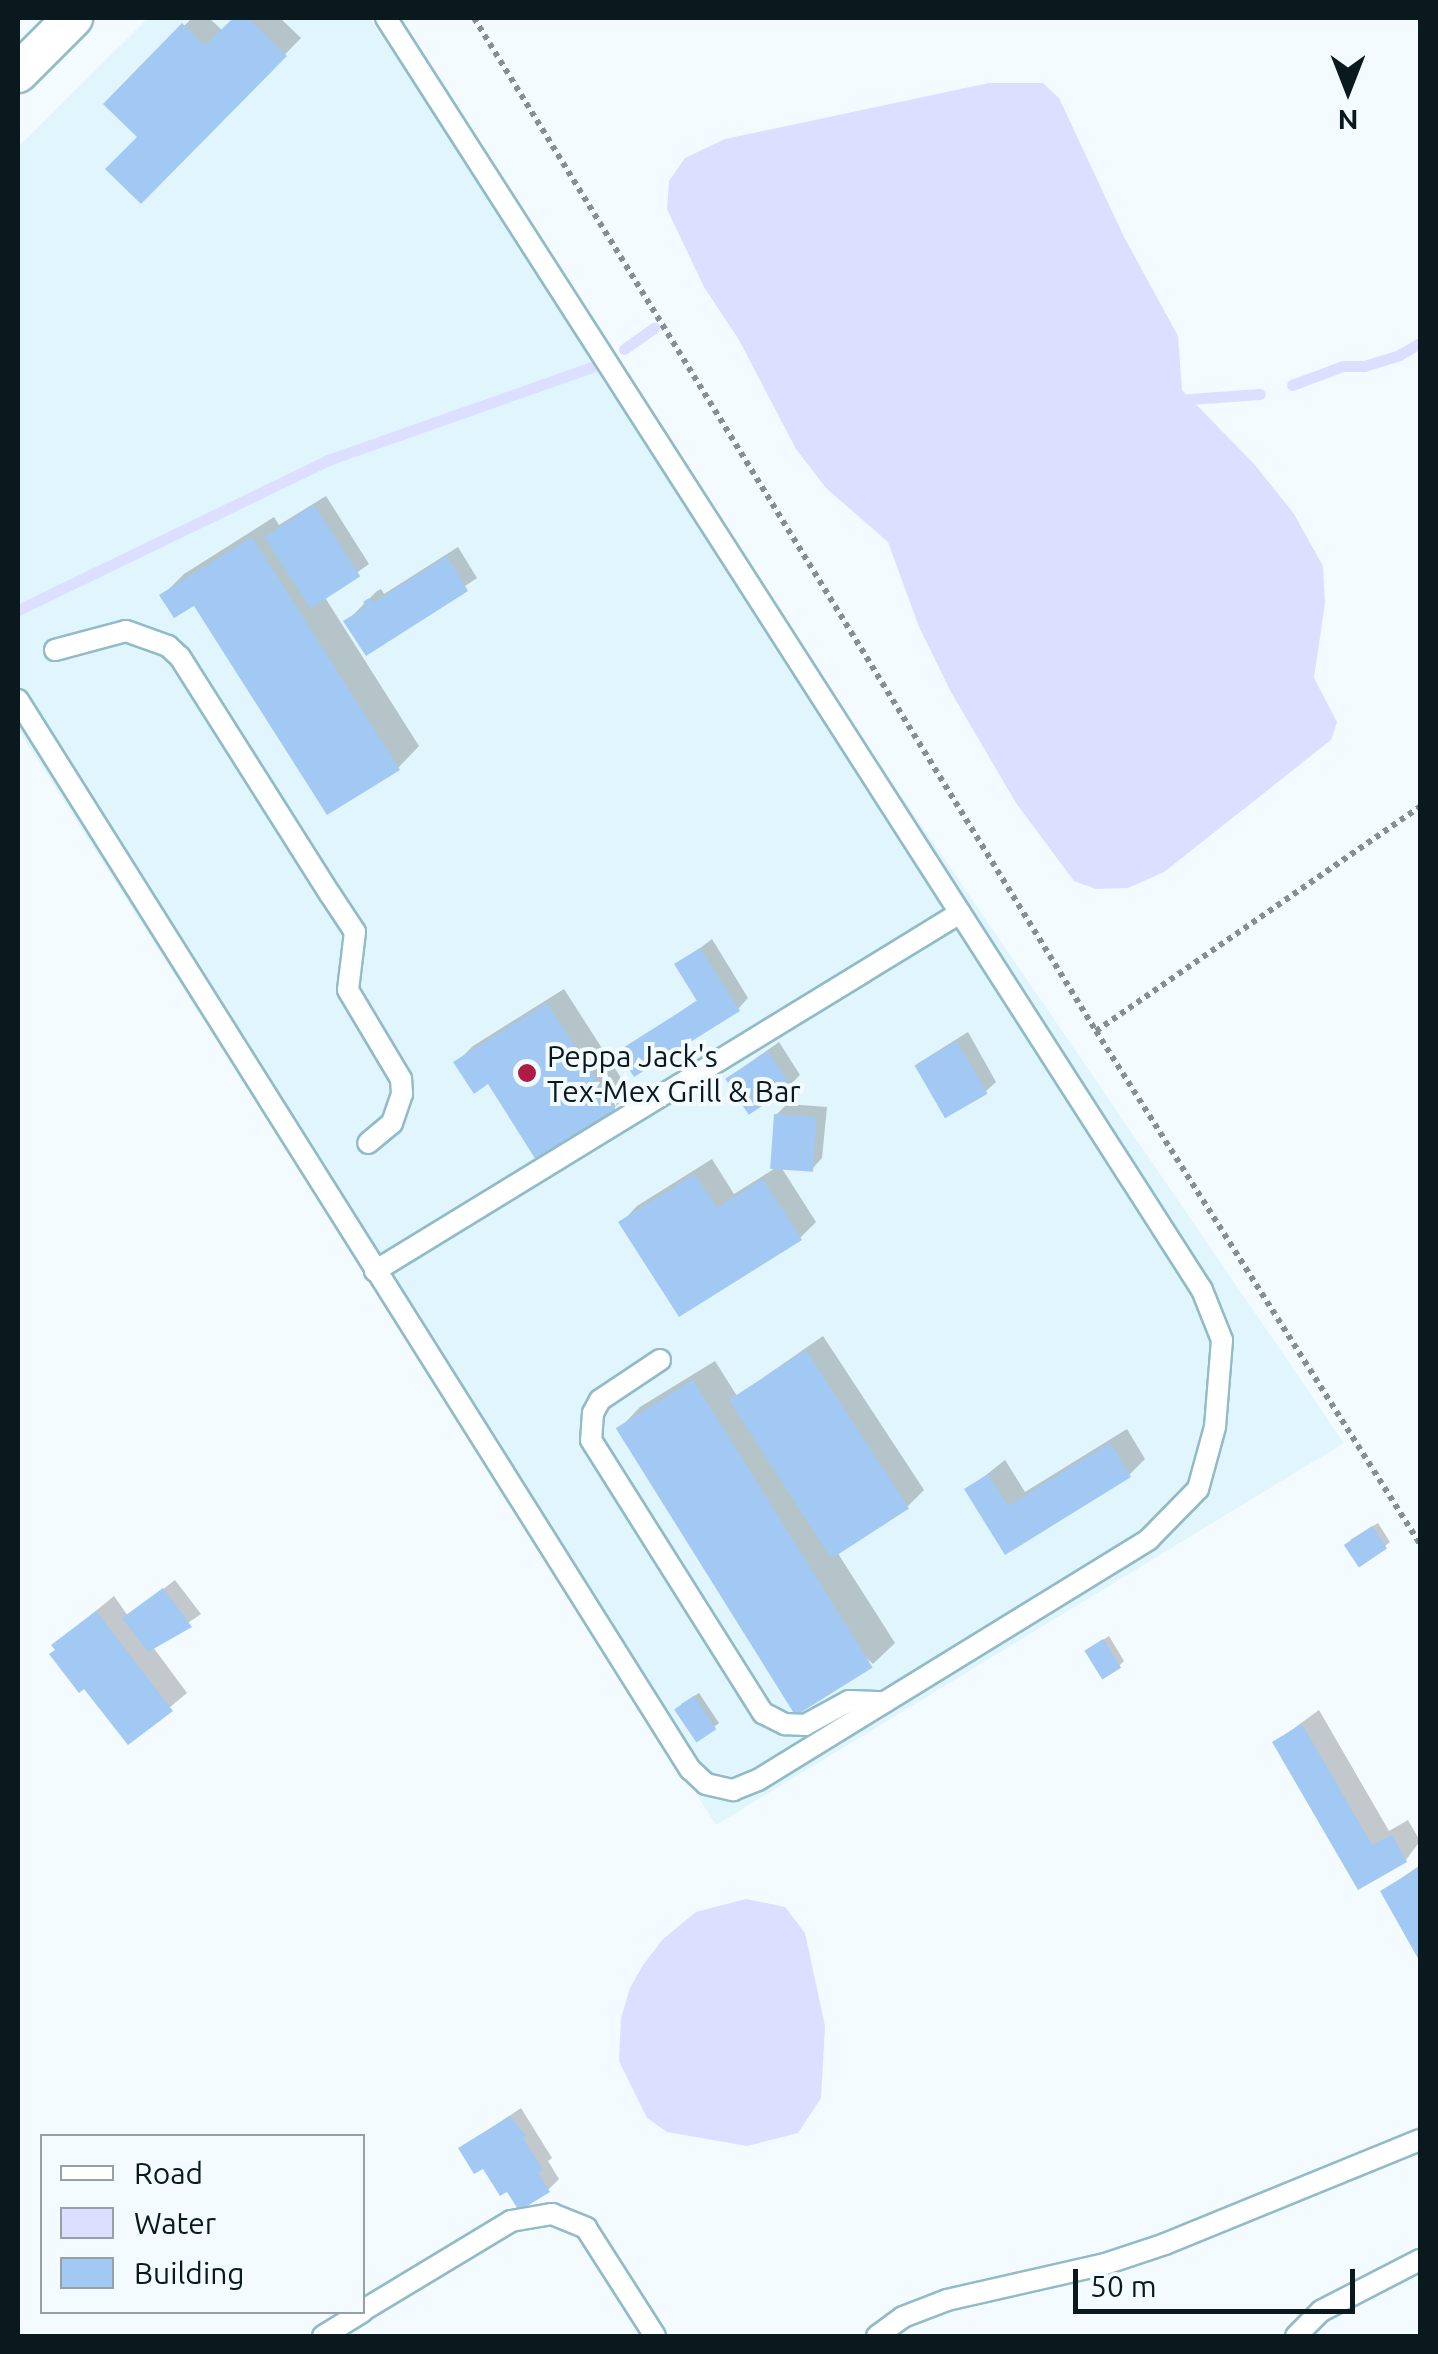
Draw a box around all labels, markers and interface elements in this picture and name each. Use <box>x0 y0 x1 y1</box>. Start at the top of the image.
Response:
north arrow <box>1298 40 1398 140</box>
text: N <box>1338 105 1358 136</box>
place label: Peppa Jack's Tex-Mex Grill & Bar <box>547 1038 801 1108</box>
marker: Peppa Jack's Tex-Mex Grill & Bar <box>516 1062 538 1084</box>
legend <box>40 2134 365 2314</box>
text: Road <box>134 2156 203 2190</box>
text: Water <box>134 2206 216 2240</box>
scale bar <box>1078 2249 1360 2311</box>
text: Building <box>134 2256 245 2290</box>
text: 50 m <box>1090 2269 1157 2303</box>

